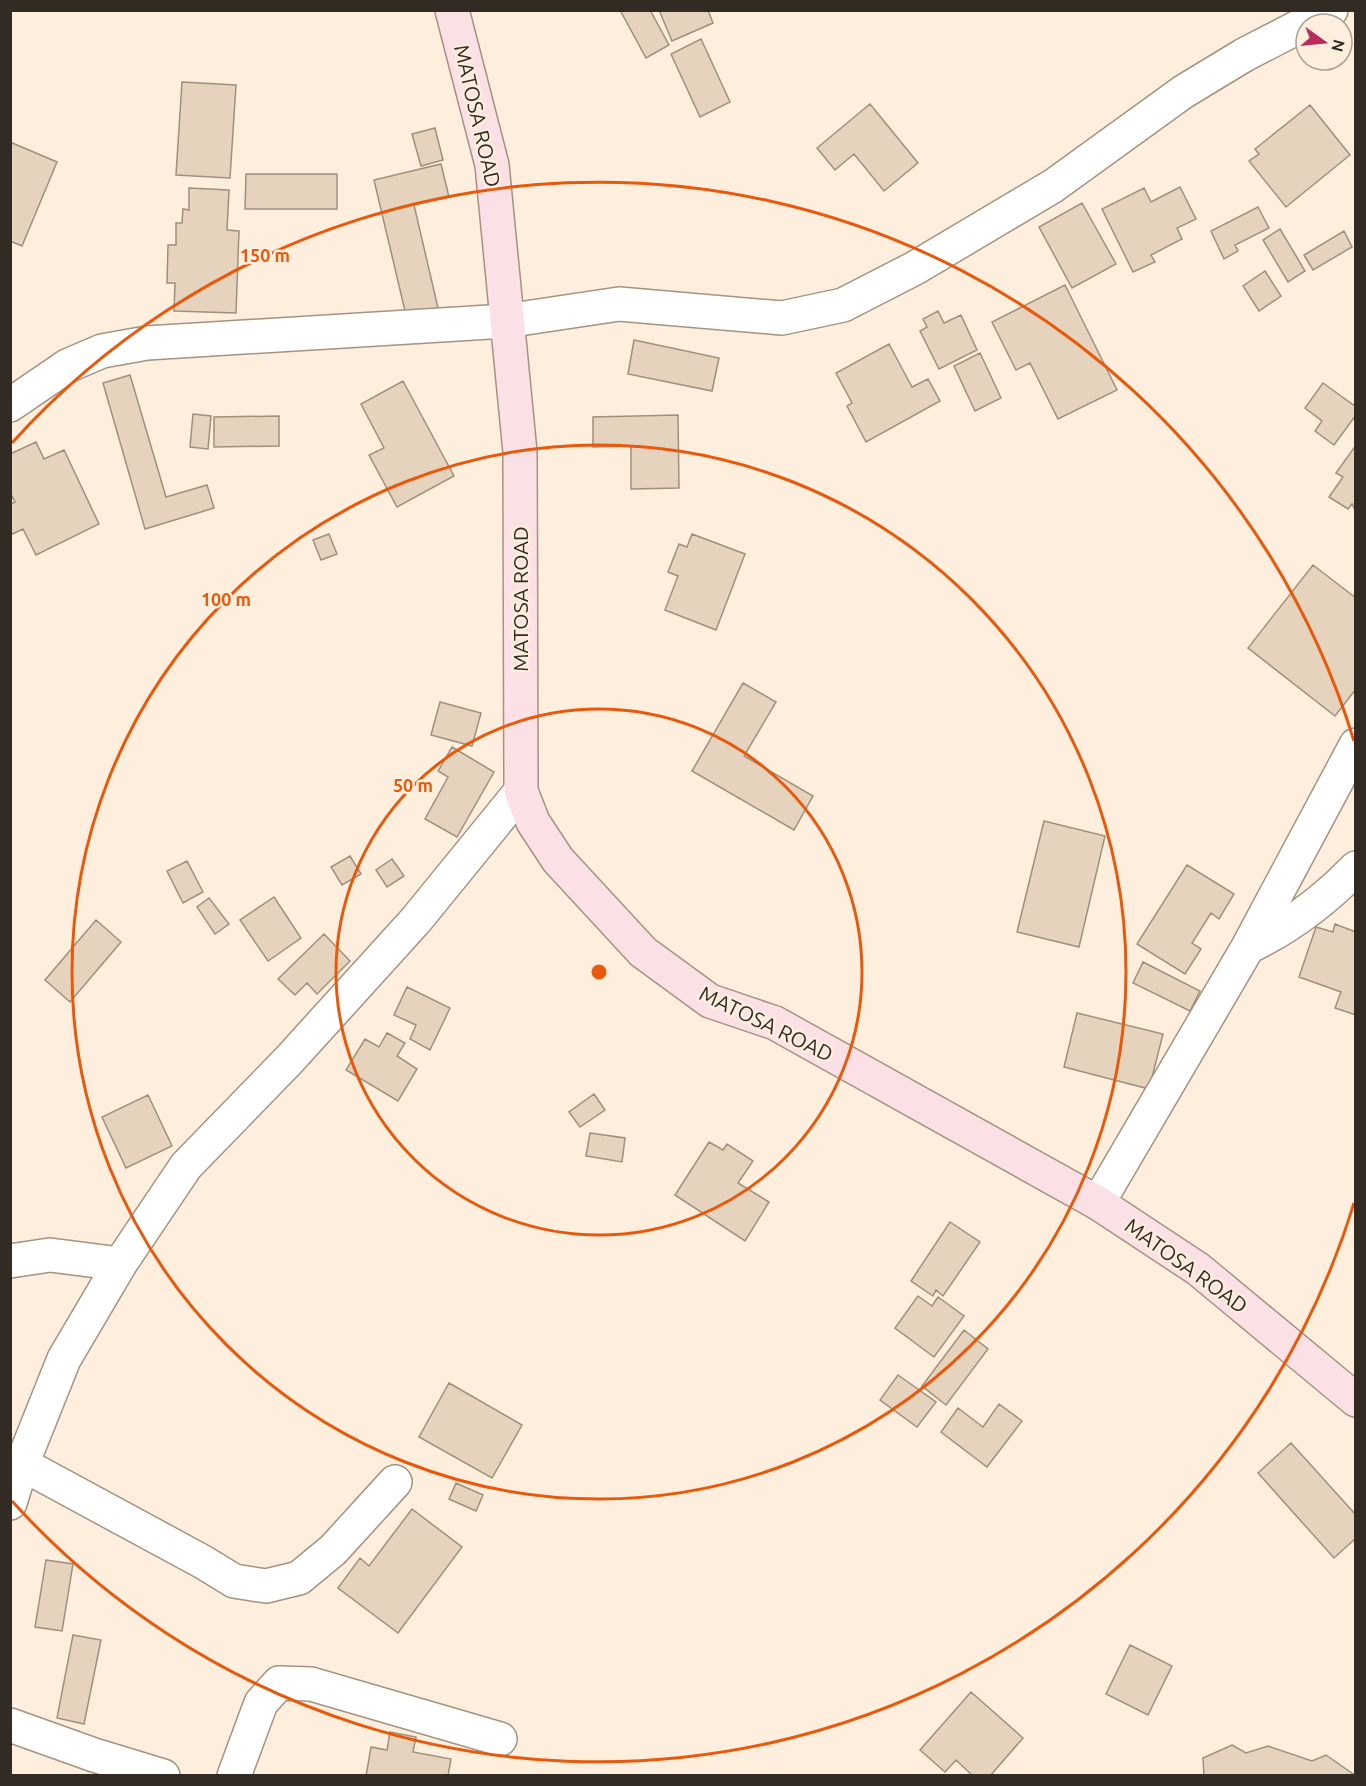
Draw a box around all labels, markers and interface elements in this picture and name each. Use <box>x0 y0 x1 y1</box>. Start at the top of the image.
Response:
north arrow <box>1294 12 1354 72</box>
text: N <box>1328 38 1349 54</box>
street label: MATOSA ROAD <box>450 42 506 189</box>
text: 150 m <box>240 245 290 265</box>
street label: MATOSA ROAD <box>508 526 532 672</box>
text: 100 m <box>201 589 251 609</box>
text: 50 m <box>393 775 433 795</box>
centre of rings <box>589 962 609 982</box>
street label: MATOSA ROAD <box>696 980 837 1066</box>
street label: MATOSA ROAD <box>1121 1213 1252 1318</box>

